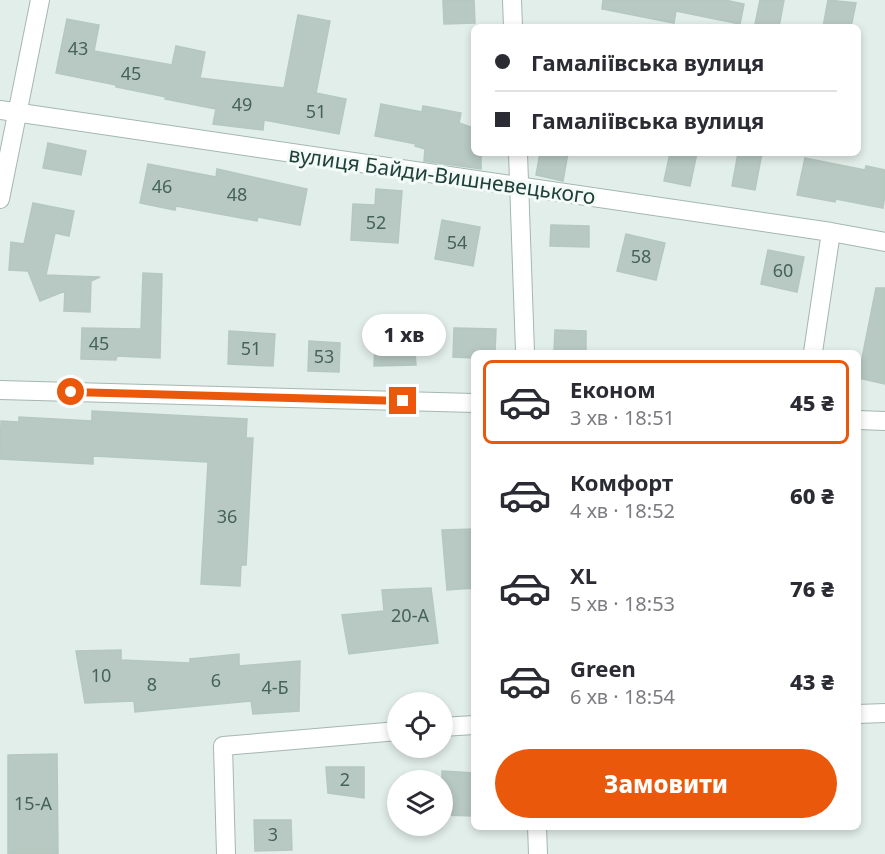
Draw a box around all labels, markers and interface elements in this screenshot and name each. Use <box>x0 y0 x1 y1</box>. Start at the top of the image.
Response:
house number: 43 <box>68 36 88 60</box>
text: Гамаліївська вулиця <box>531 47 764 77</box>
house number: 45 <box>121 61 141 85</box>
house number: 49 <box>232 92 252 116</box>
house number: 51 <box>306 99 326 123</box>
text: Гамаліївська вулиця <box>531 105 764 135</box>
street label: вулиця Байди-Вишневецького <box>287 140 597 210</box>
house number: 46 <box>152 174 172 198</box>
house number: 48 <box>227 182 247 206</box>
house number: 52 <box>366 210 386 234</box>
house number: 54 <box>447 230 467 254</box>
house number: 58 <box>631 244 651 268</box>
house number: 60 <box>773 258 793 282</box>
callout: 1 хв <box>361 314 445 356</box>
text: 1 хв <box>384 321 424 348</box>
house number: 45 <box>89 331 109 355</box>
house number: 51 <box>241 336 261 360</box>
house number: 53 <box>314 344 334 368</box>
text: Економ <box>570 374 656 404</box>
icon: car <box>498 375 552 429</box>
route start <box>57 378 84 405</box>
route end <box>389 387 416 414</box>
text: 45 ₴ <box>790 387 834 417</box>
text: 3 хв · 18:51 <box>570 404 675 431</box>
text: Комфорт <box>570 467 673 497</box>
icon: car <box>498 468 552 522</box>
text: 60 ₴ <box>790 480 834 510</box>
text: 4 хв · 18:52 <box>570 497 675 524</box>
house number: 36 <box>217 504 237 528</box>
text: XL <box>570 560 597 590</box>
icon: car <box>498 561 552 615</box>
text: 76 ₴ <box>790 573 834 603</box>
text: 5 хв · 18:53 <box>570 590 675 617</box>
house number: 20-А <box>391 603 429 627</box>
text: Green <box>570 653 636 683</box>
icon: car <box>498 654 552 708</box>
house number: 10 <box>91 663 111 687</box>
text: 43 ₴ <box>790 666 834 696</box>
house number: 6 <box>211 668 221 692</box>
house number: 8 <box>147 672 157 696</box>
house number: 4-Б <box>261 675 289 699</box>
text: 6 хв · 18:54 <box>570 683 675 710</box>
map controls <box>387 692 453 836</box>
button: locate <box>387 692 453 758</box>
button: Замовити <box>495 749 837 818</box>
house number: 2 <box>340 767 350 791</box>
button: layers <box>387 770 453 836</box>
house number: 15-А <box>14 791 52 815</box>
house number: 3 <box>268 822 278 846</box>

